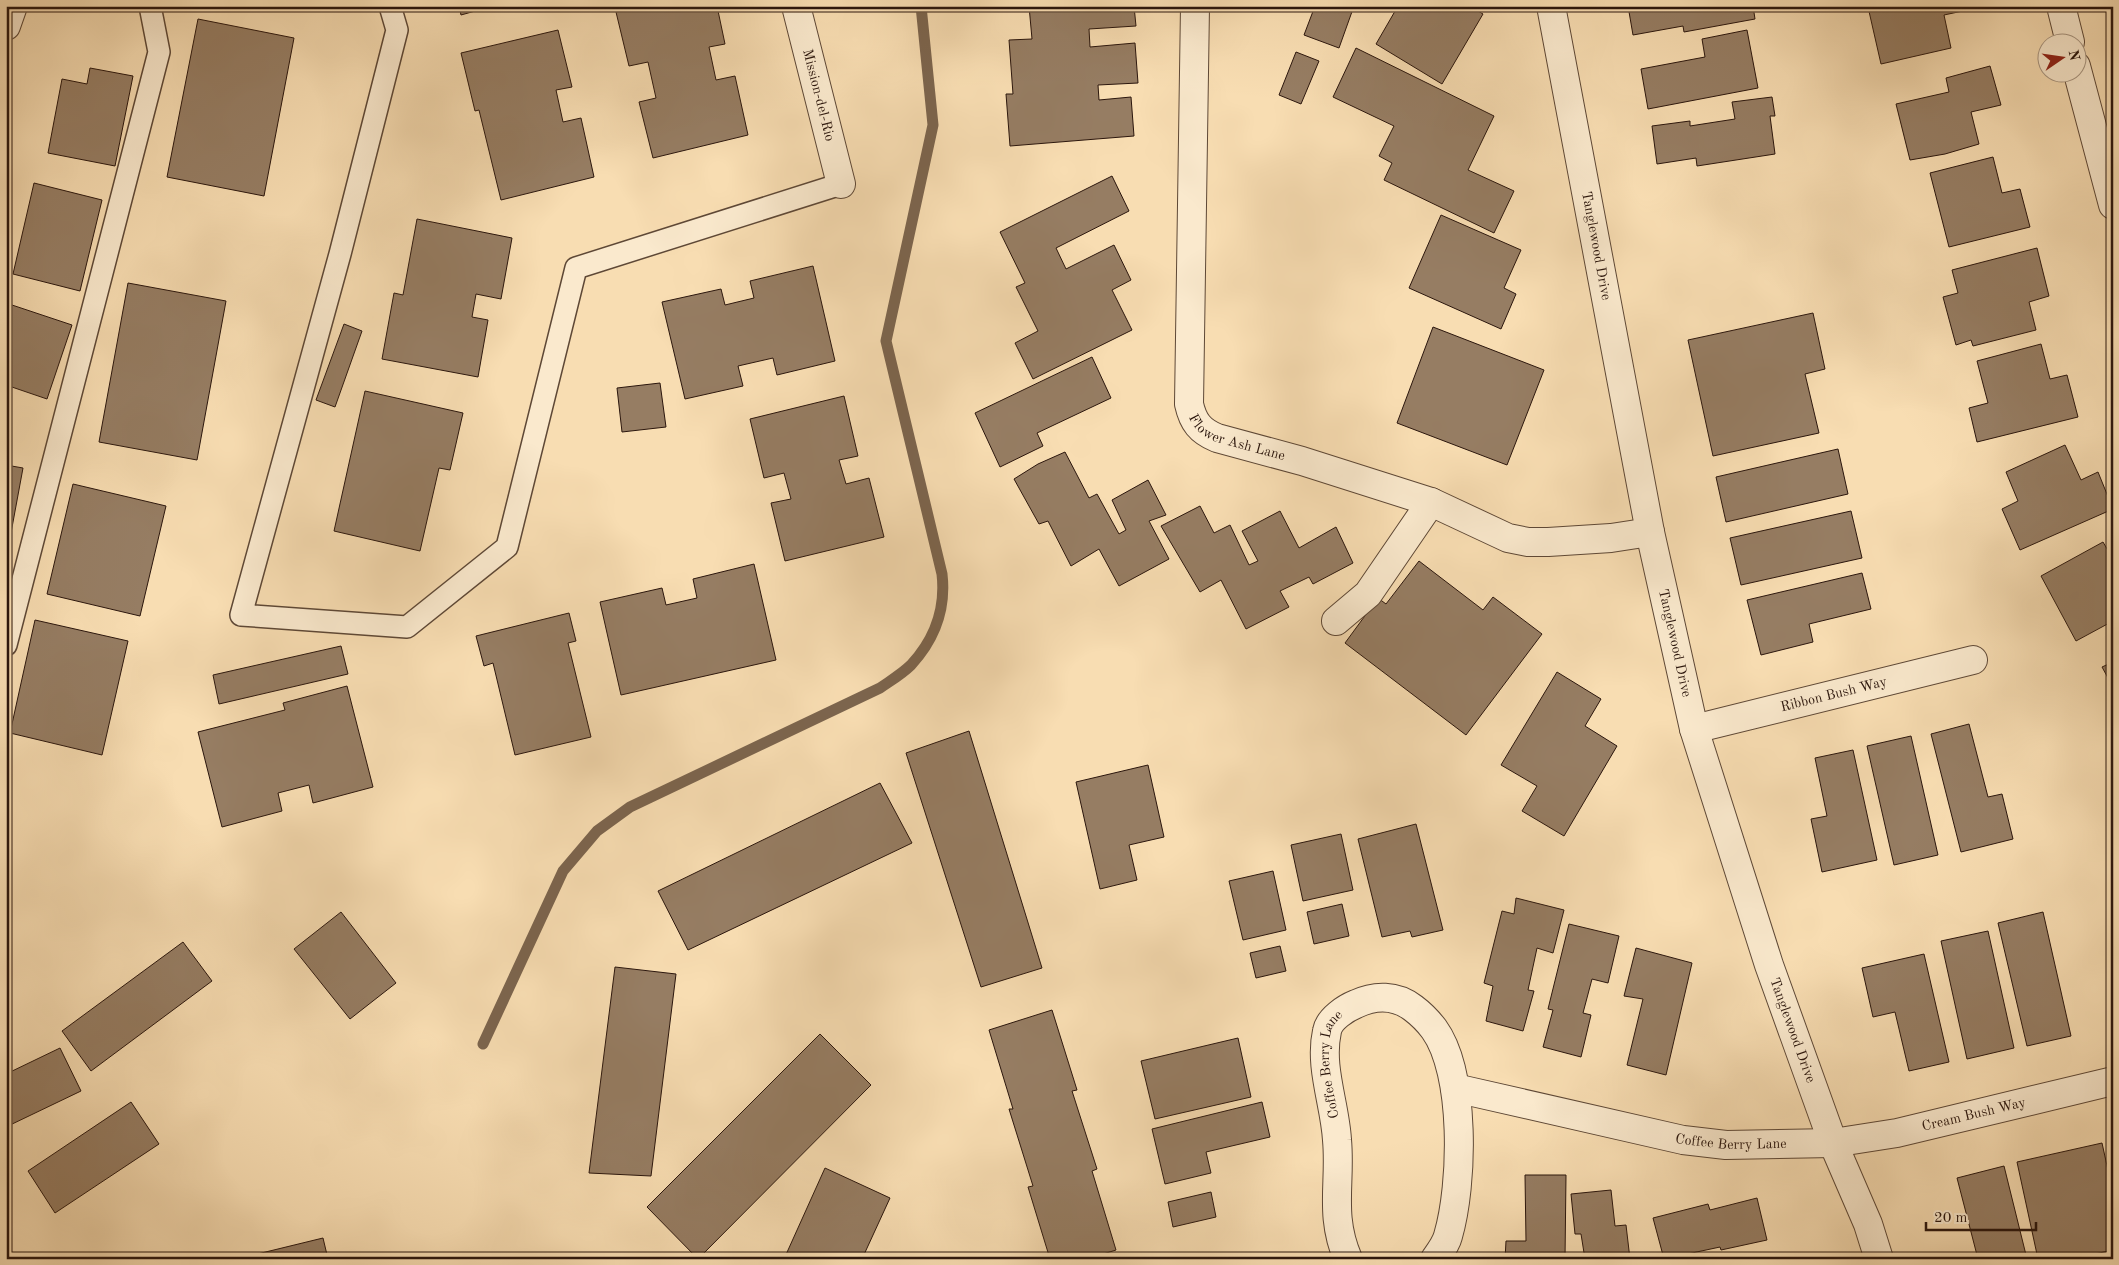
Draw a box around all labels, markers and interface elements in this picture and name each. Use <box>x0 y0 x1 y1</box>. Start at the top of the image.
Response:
north arrow <box>2036 32 2086 82</box>
street label: Mission-del-Rio <box>800 48 837 143</box>
text: N <box>2066 49 2082 62</box>
street label: Tanglewood Drive <box>1579 190 1613 301</box>
street label: Flower Ash Lane <box>1186 412 1287 463</box>
street label: Tanglewood Drive <box>1656 588 1694 699</box>
street label: Ribbon Bush Way <box>1779 674 1889 714</box>
street label: Tanglewood Drive <box>1767 976 1818 1085</box>
street label: Coffee Berry Lane <box>1318 1007 1345 1120</box>
street label: Cream Bush Way <box>1921 1095 2028 1134</box>
street label: Coffee Berry Lane <box>1674 1131 1787 1152</box>
scale bar <box>1926 1200 2036 1232</box>
text: 20 m <box>1934 1211 1968 1226</box>

